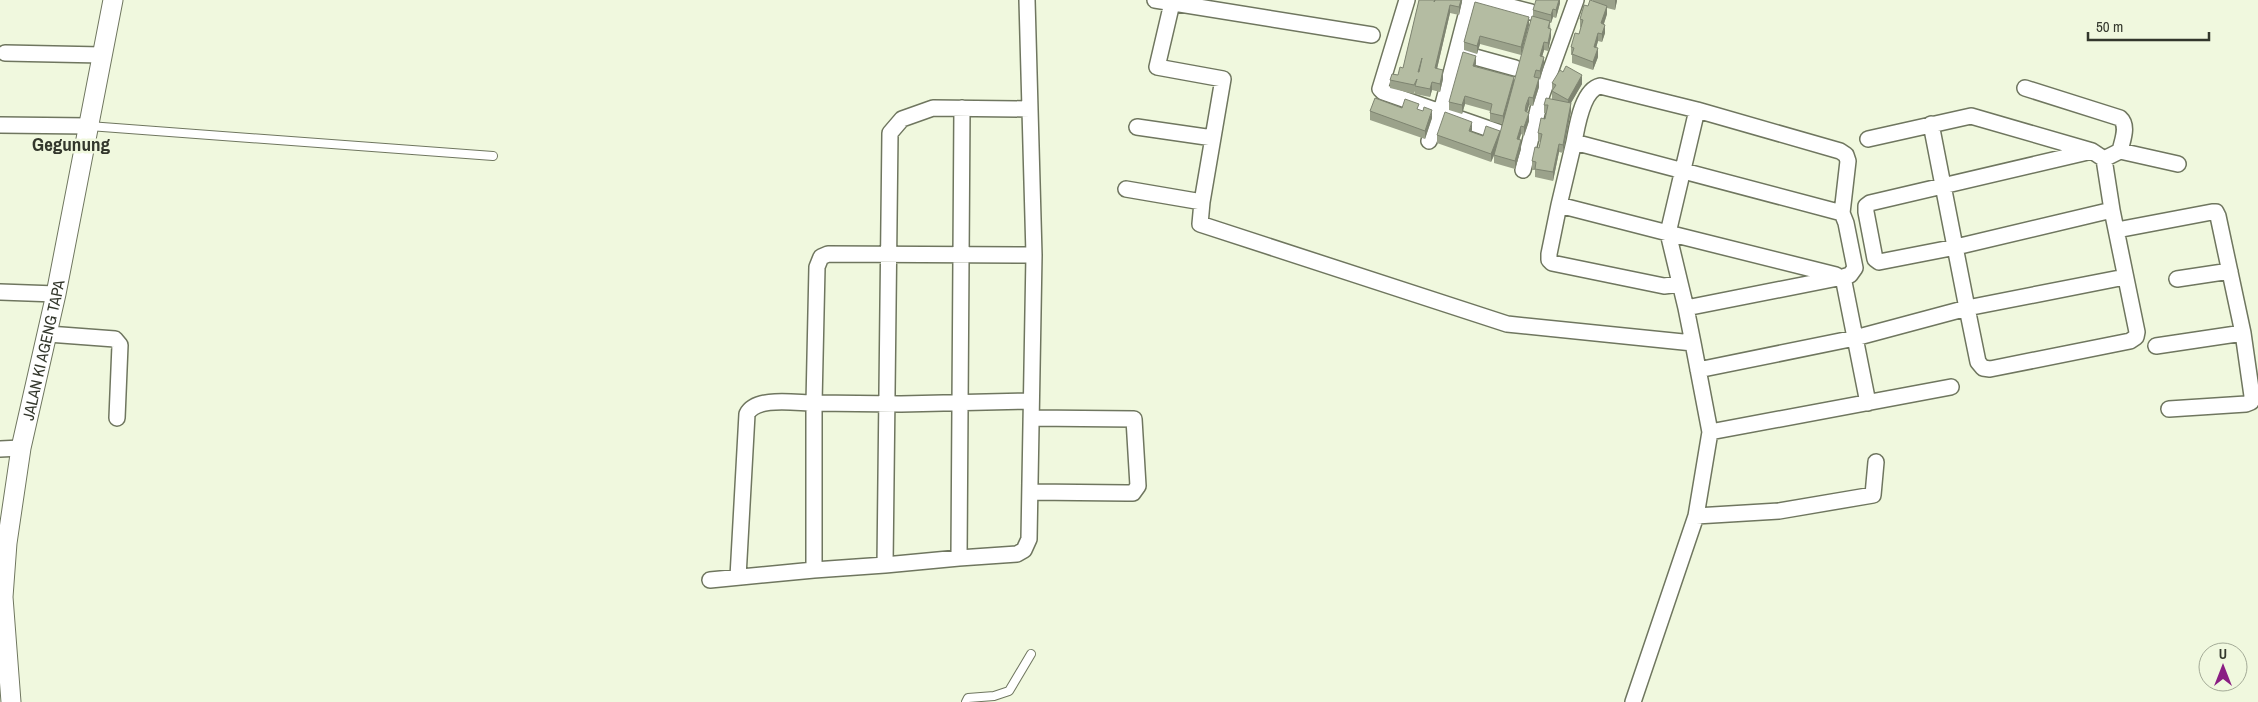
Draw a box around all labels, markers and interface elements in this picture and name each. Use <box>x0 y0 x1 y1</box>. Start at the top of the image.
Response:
scale bar <box>2088 10 2209 42</box>
text: 50 m <box>2096 16 2123 37</box>
district label: Gegunung <box>32 131 110 157</box>
street label: JALAN KI AGENG TAPA <box>17 278 70 422</box>
north arrow <box>2198 642 2248 692</box>
text: U <box>2219 645 2227 663</box>

